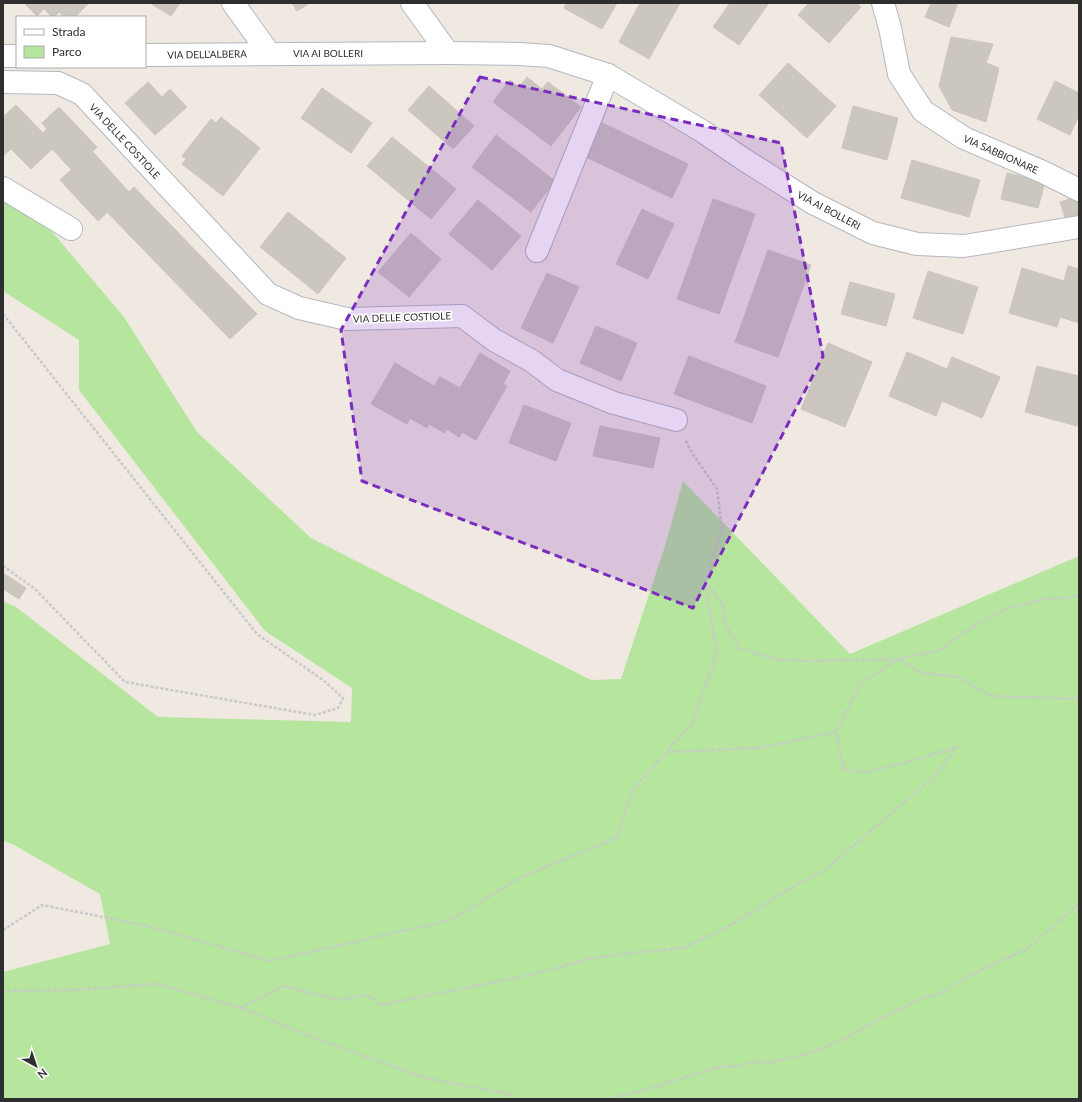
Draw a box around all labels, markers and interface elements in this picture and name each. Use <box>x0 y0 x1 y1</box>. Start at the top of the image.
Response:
legend <box>16 16 146 68</box>
text: Strada <box>52 24 85 39</box>
text: Parco <box>52 44 82 59</box>
street label: VIA DELL'ALBERA <box>167 47 247 61</box>
street label: VIA AI BOLLERI <box>293 47 363 59</box>
street label: VIA DELLE COSTIOLE <box>87 101 163 181</box>
street label: VIA SABBIONARE <box>962 132 1041 176</box>
street label: VIA AI BOLLERI <box>795 188 863 232</box>
street label: VIA DELLE COSTIOLE <box>353 309 451 325</box>
north arrow <box>16 1046 56 1086</box>
text: N <box>35 1066 50 1082</box>

